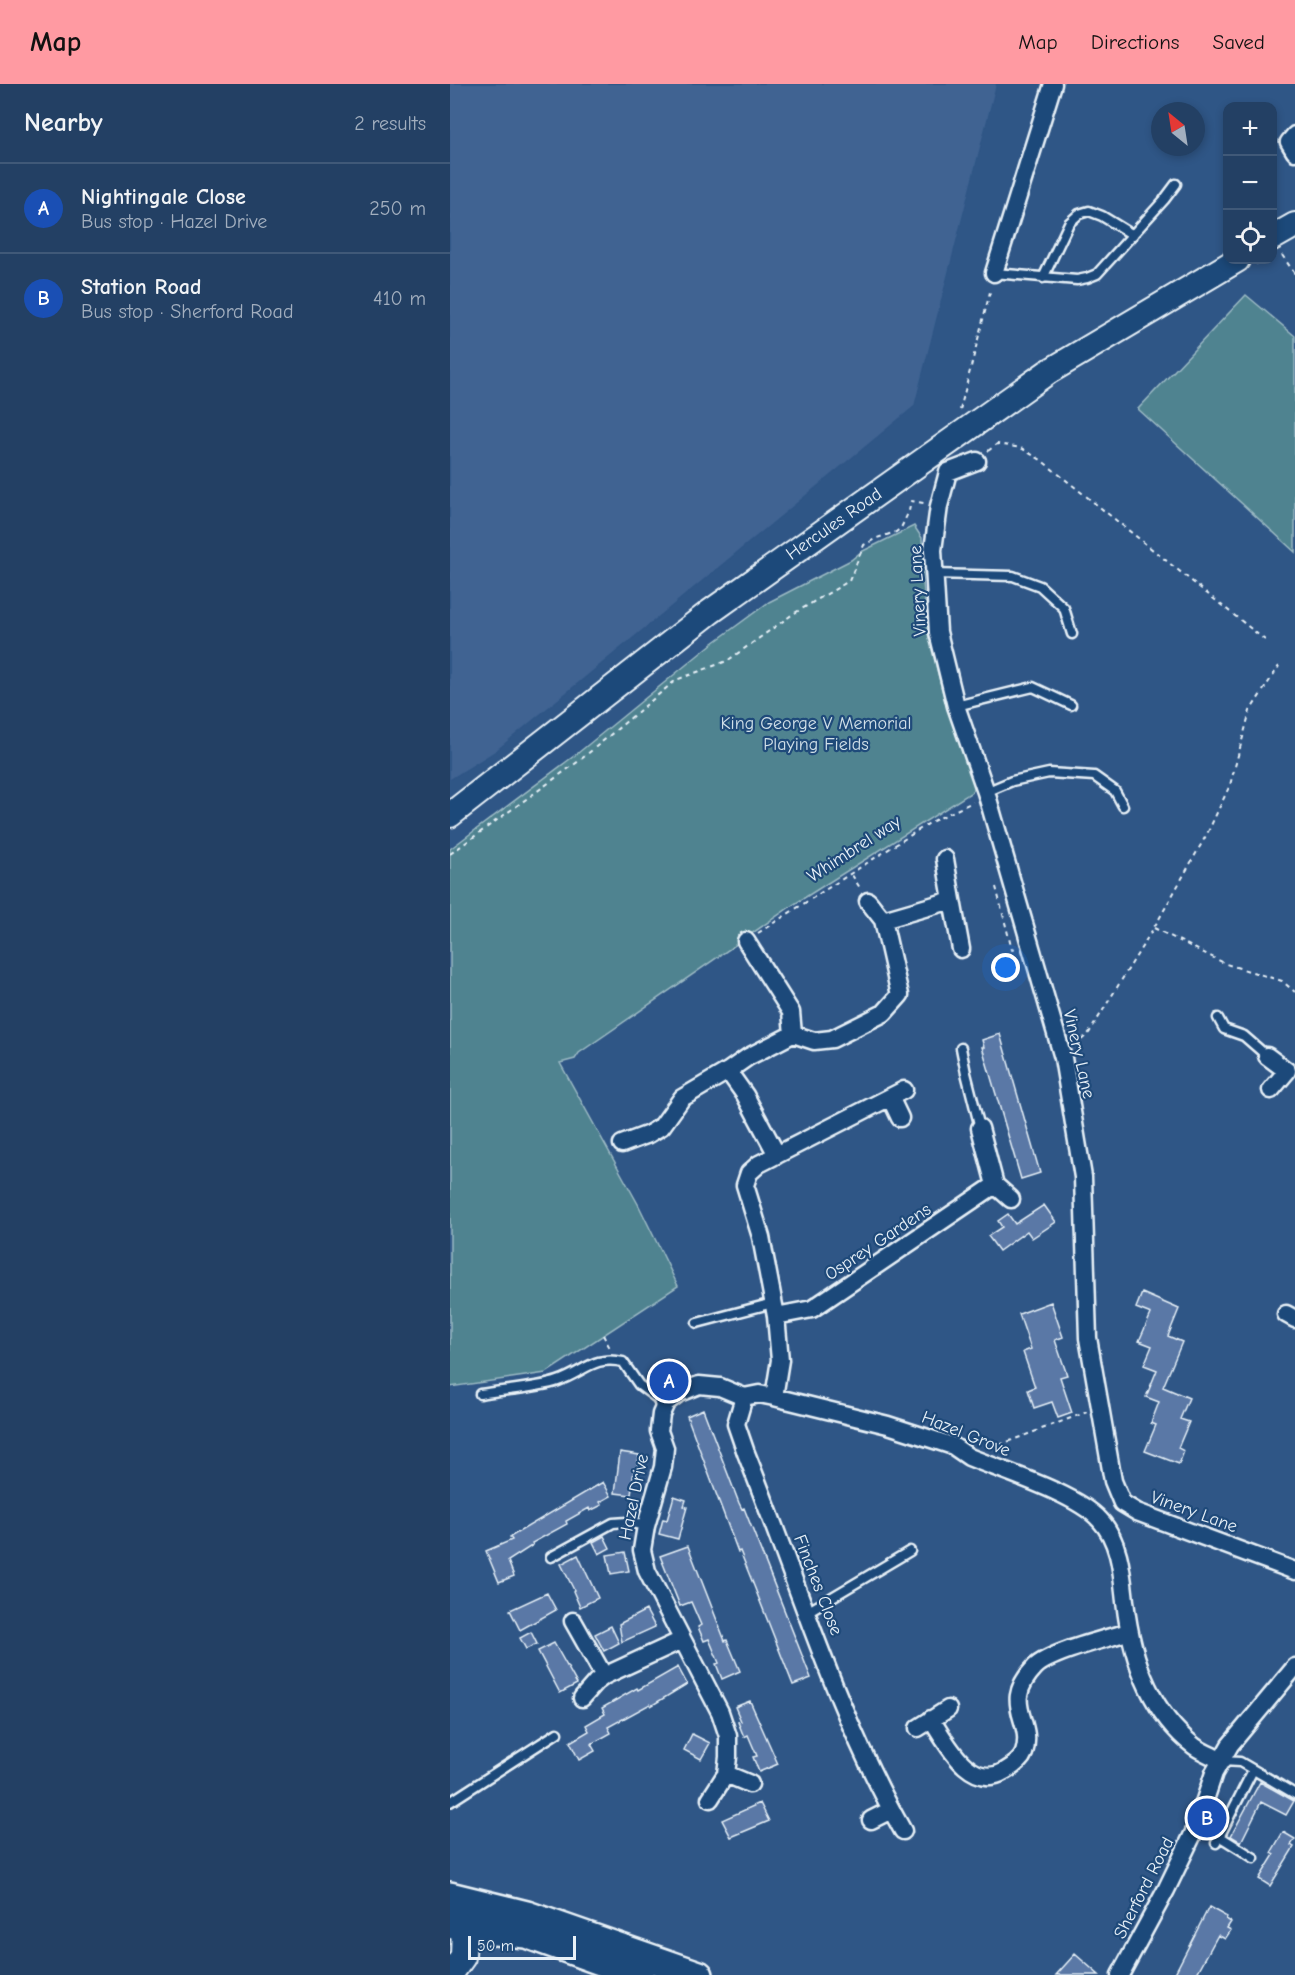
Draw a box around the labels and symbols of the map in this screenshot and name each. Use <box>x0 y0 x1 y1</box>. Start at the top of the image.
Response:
north arrow <box>1151 102 1205 156</box>
street label: Hercules Road <box>782 483 886 565</box>
street label: Vinery Lane <box>905 545 931 637</box>
park label: King George V Memorial Playing Fields <box>721 713 911 755</box>
street label: Whimbrel way <box>803 810 906 887</box>
your location <box>991 953 1020 982</box>
street label: Vinery Lane <box>1059 1007 1099 1101</box>
street label: Osprey Gardens <box>821 1199 935 1285</box>
pin: A <box>650 1358 688 1404</box>
street label: Hazel Grove <box>919 1407 1013 1461</box>
street label: Hazel Drive <box>615 1452 653 1542</box>
street label: Vinery Lane <box>1148 1487 1240 1537</box>
street label: Finches Close <box>789 1532 847 1638</box>
pin: B <box>1188 1796 1227 1840</box>
street label: Sherford Road <box>1109 1834 1179 1942</box>
scale bar <box>468 1933 576 1960</box>

